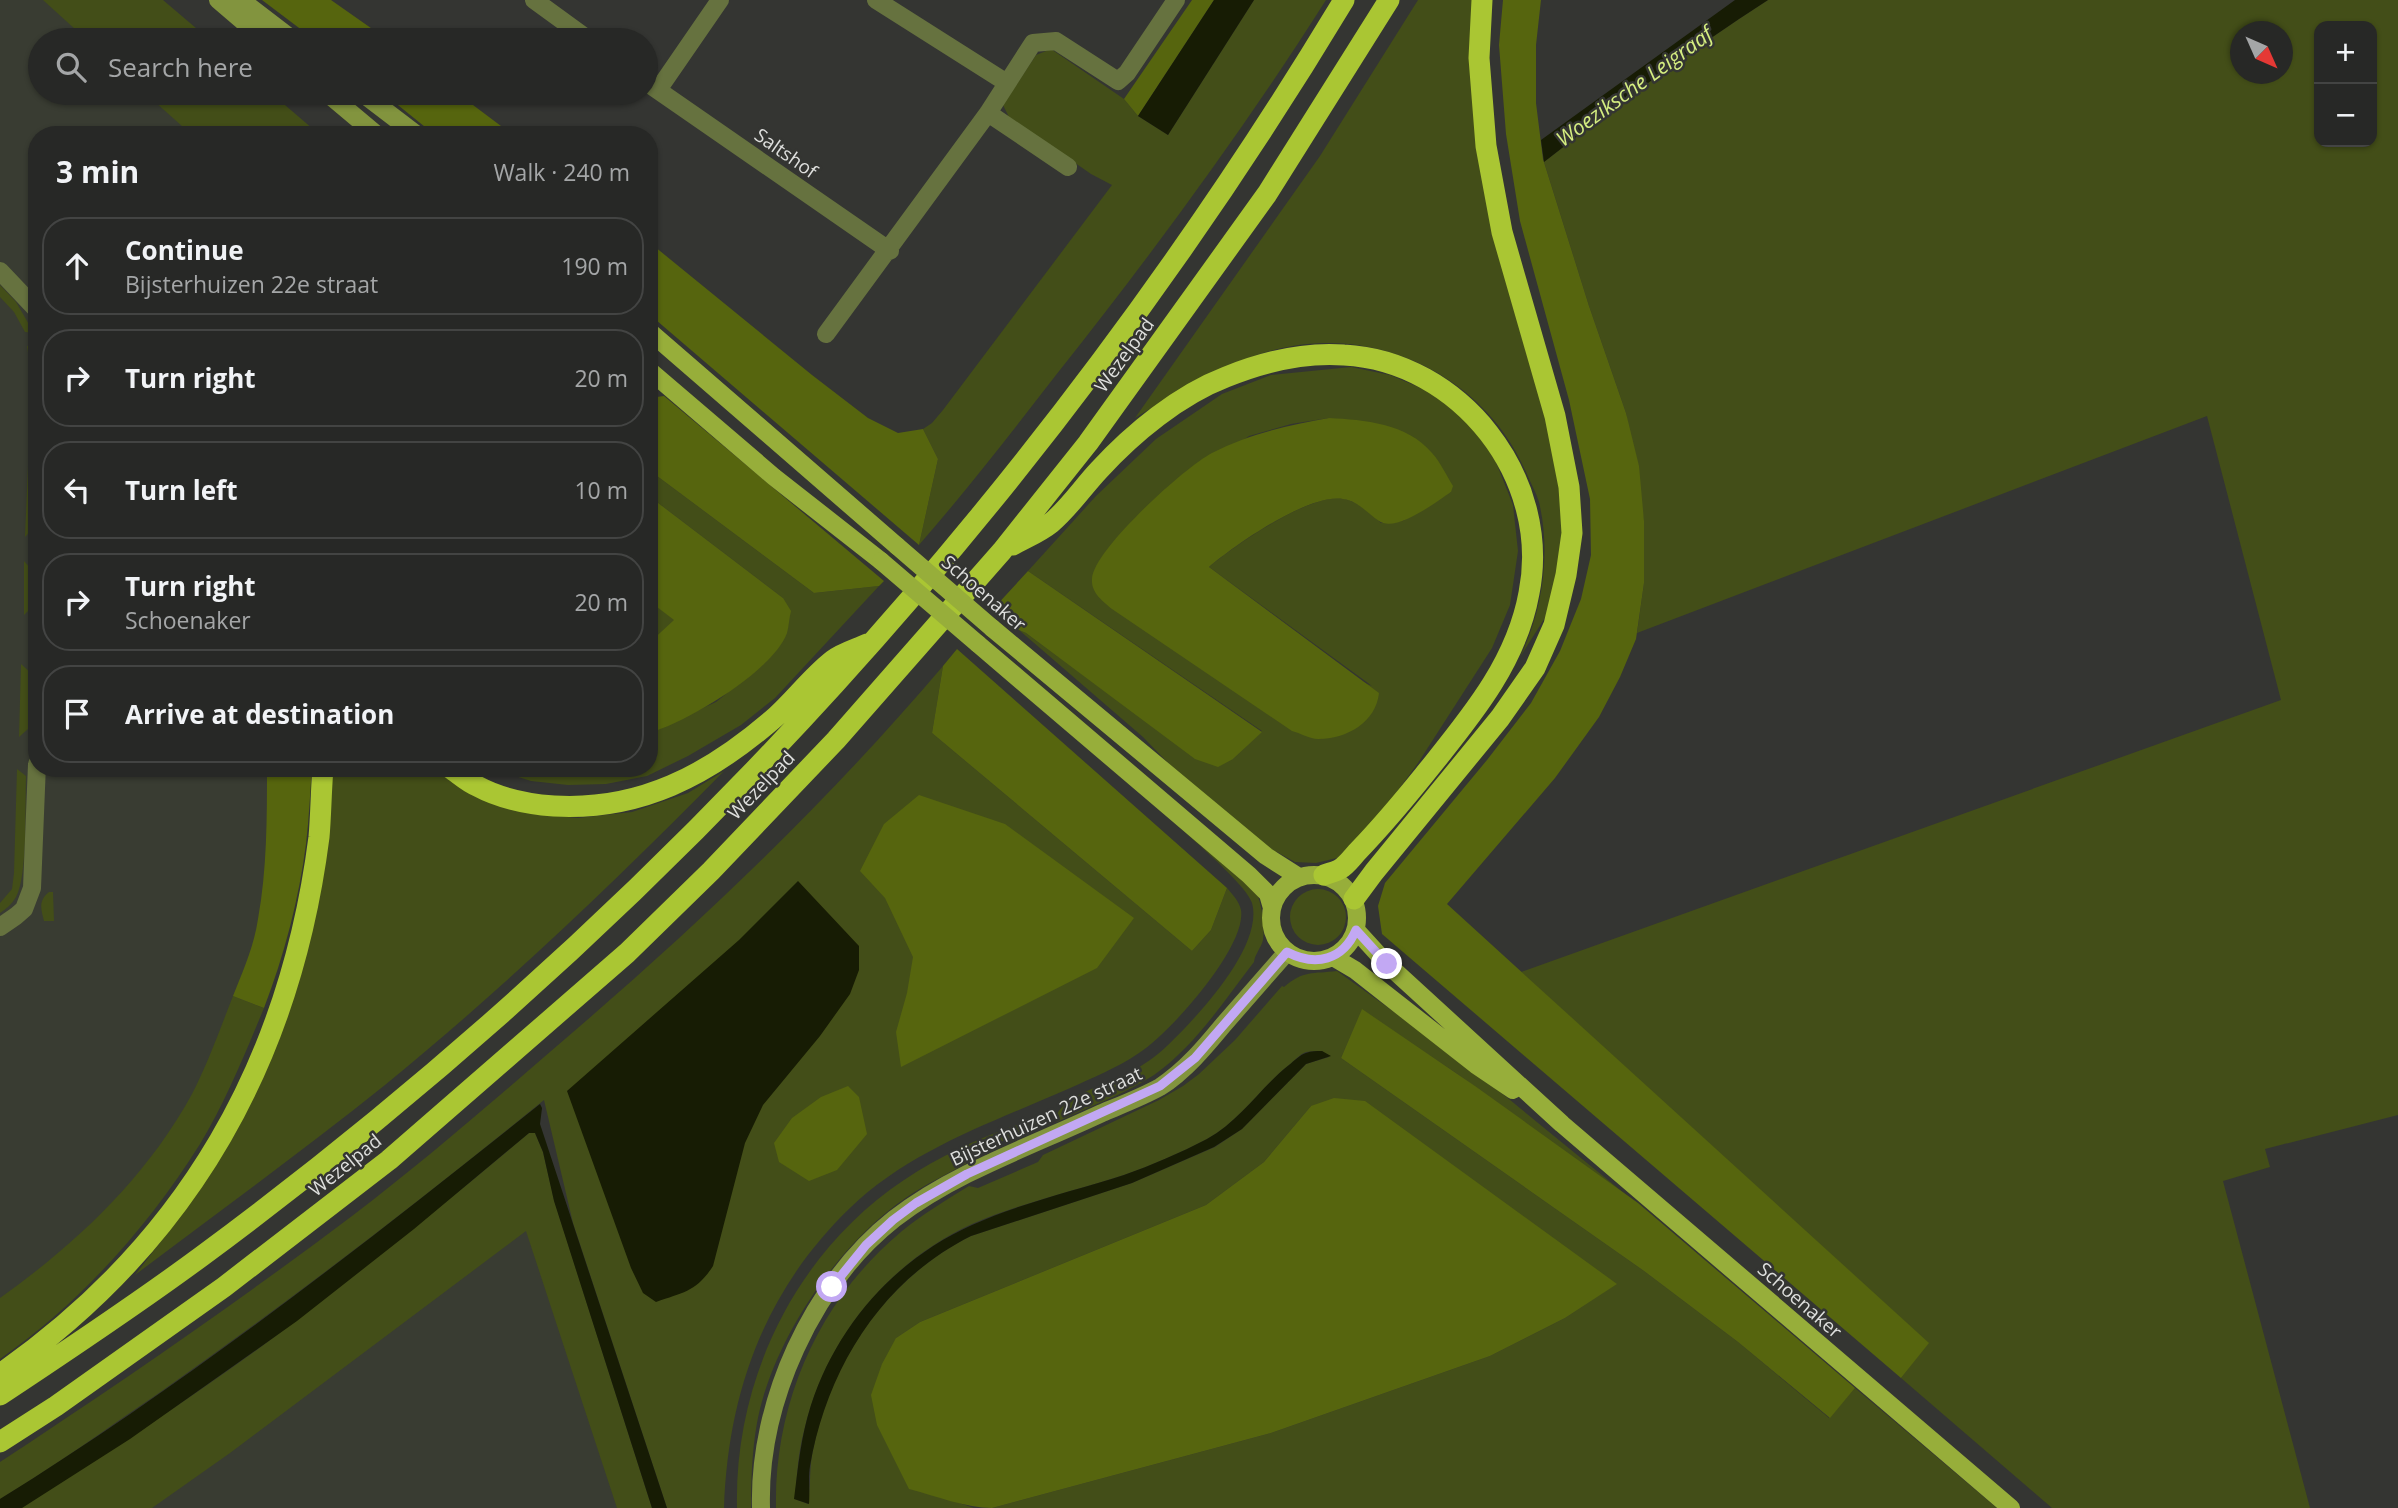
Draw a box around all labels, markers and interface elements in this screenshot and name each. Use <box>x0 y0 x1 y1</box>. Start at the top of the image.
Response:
water label: Woeziksche Leigraaf <box>1550 18 1721 152</box>
north arrow <box>2230 21 2293 84</box>
map controls <box>2314 21 2377 147</box>
button: + <box>2314 21 2377 84</box>
search box <box>28 28 658 105</box>
icon: search <box>52 48 90 86</box>
text: Search here <box>108 49 253 85</box>
button: − <box>2314 84 2377 147</box>
street label: Saltshof <box>749 122 824 185</box>
text: 3 min <box>56 151 139 192</box>
text: Walk · 240 m <box>493 156 630 188</box>
text: Continue <box>125 232 244 268</box>
icon: ahead <box>58 247 96 285</box>
text: 190 m <box>561 250 628 282</box>
text: Bijsterhuizen 22e straat <box>125 268 378 300</box>
street label: Wezelpad <box>1088 312 1160 398</box>
icon: right <box>58 359 96 397</box>
text: Turn right <box>125 360 256 396</box>
text: 20 m <box>574 362 628 394</box>
icon: left <box>58 471 96 509</box>
text: Turn left <box>125 472 237 508</box>
text: 10 m <box>574 474 628 506</box>
street label: Schoenaker <box>936 549 1032 637</box>
text: Turn right <box>125 568 256 604</box>
icon: right <box>58 583 96 621</box>
text: 20 m <box>574 586 628 618</box>
text: Schoenaker <box>125 604 251 636</box>
icon: arrive <box>58 695 96 733</box>
text: Arrive at destination <box>125 696 394 732</box>
street label: Wezelpad <box>722 745 800 825</box>
route end <box>1371 948 1402 979</box>
street label: Bijsterhuizen 22e straat <box>946 1060 1146 1172</box>
street label: Wezelpad <box>303 1128 387 1202</box>
street label: Schoenaker <box>1752 1256 1848 1344</box>
route start <box>816 1271 847 1302</box>

